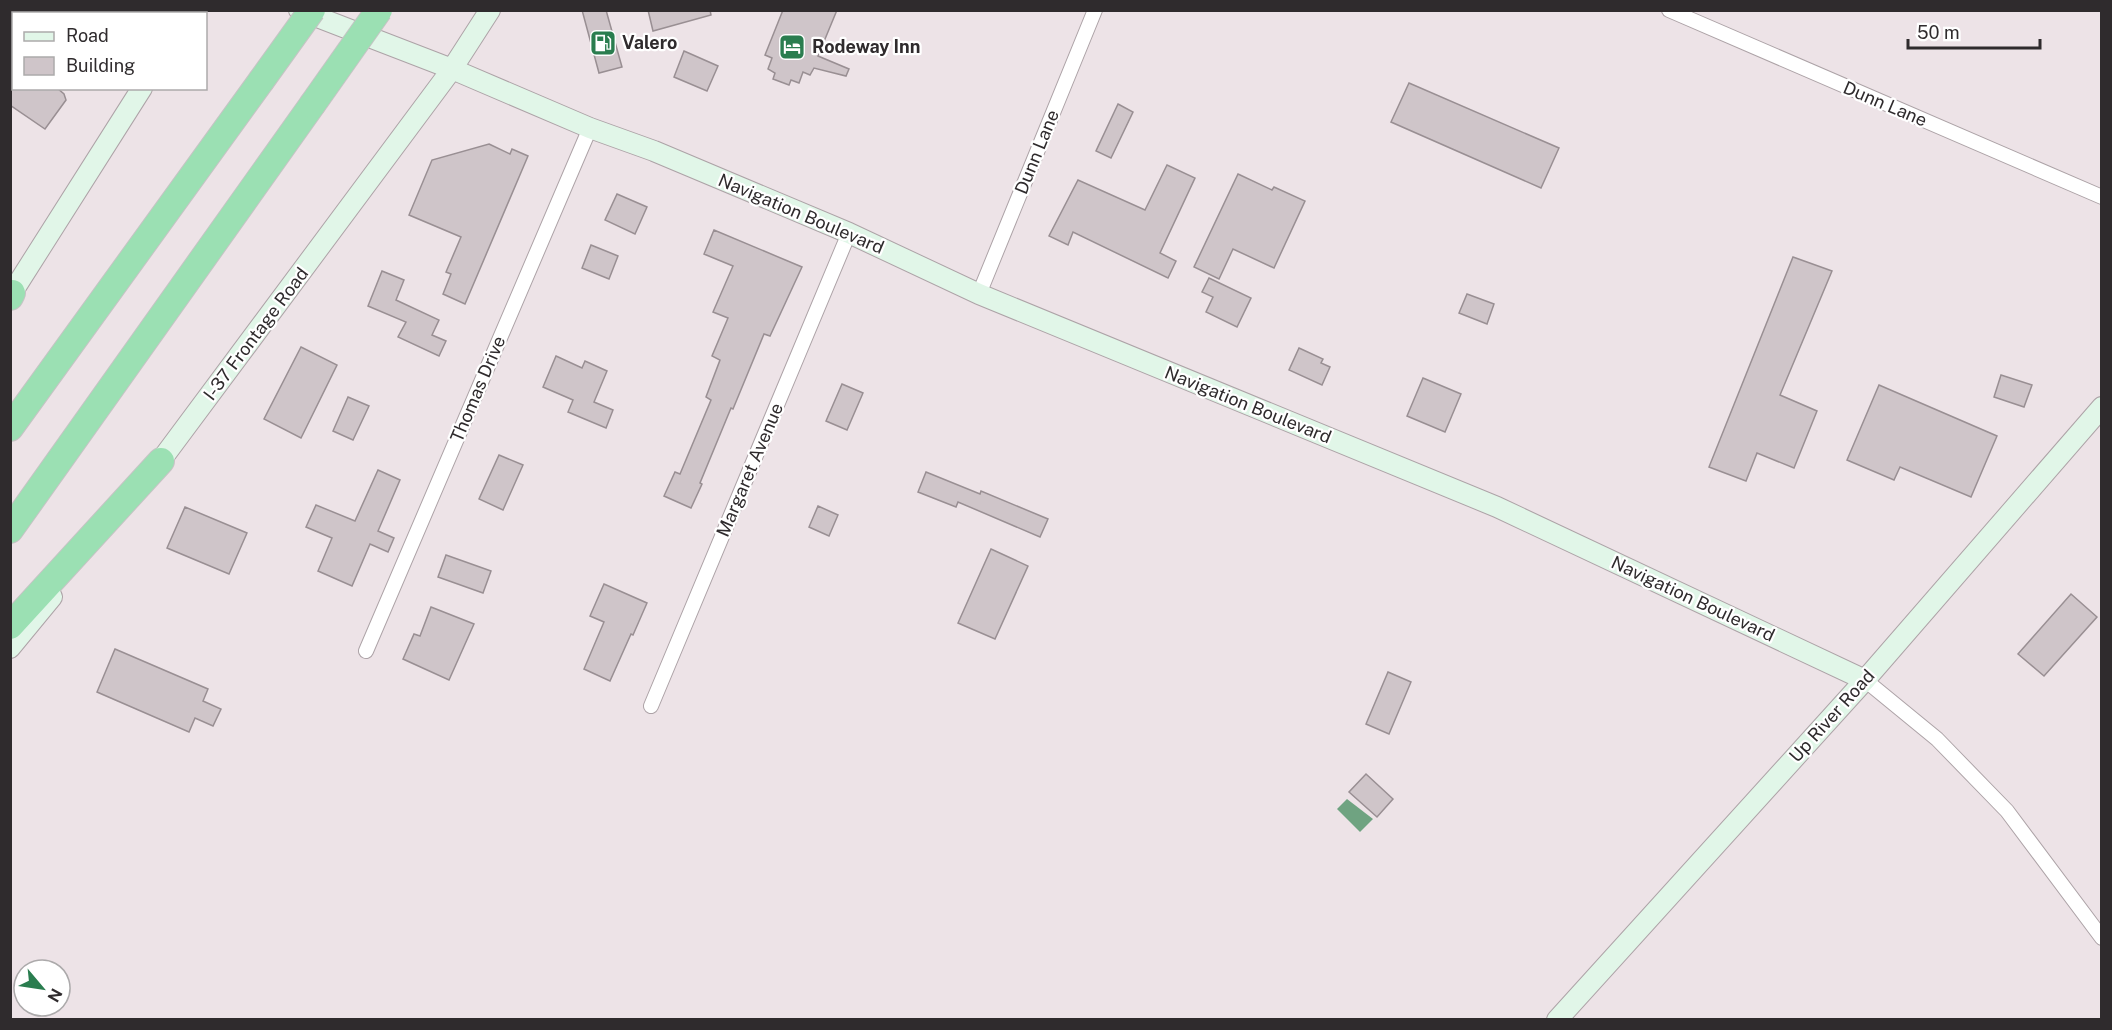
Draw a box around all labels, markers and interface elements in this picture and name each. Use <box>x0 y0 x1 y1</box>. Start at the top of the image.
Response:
legend <box>12 12 207 90</box>
scale bar <box>1908 12 2040 50</box>
text: 50 m <box>1917 22 1960 43</box>
text: Road <box>66 25 109 46</box>
fuel station icon: Valero <box>588 28 618 58</box>
place label: Valero <box>622 32 677 53</box>
hotel icon: Rodeway Inn <box>777 32 807 62</box>
place label: Rodeway Inn <box>812 36 920 57</box>
text: Building <box>66 55 135 76</box>
street label: Dunn Lane <box>1840 77 1930 131</box>
street label: Dunn Lane <box>1010 107 1063 197</box>
street label: Navigation Boulevard <box>715 169 887 258</box>
street label: I-37 Frontage Road <box>199 263 312 404</box>
street label: Thomas Drive <box>446 333 509 445</box>
street label: Navigation Boulevard <box>1162 361 1335 448</box>
street label: Margaret Avenue <box>712 400 787 540</box>
street label: Navigation Boulevard <box>1608 551 1778 646</box>
street label: Up River Road <box>1785 665 1879 766</box>
north arrow <box>12 958 72 1018</box>
text: N <box>43 985 66 1005</box>

